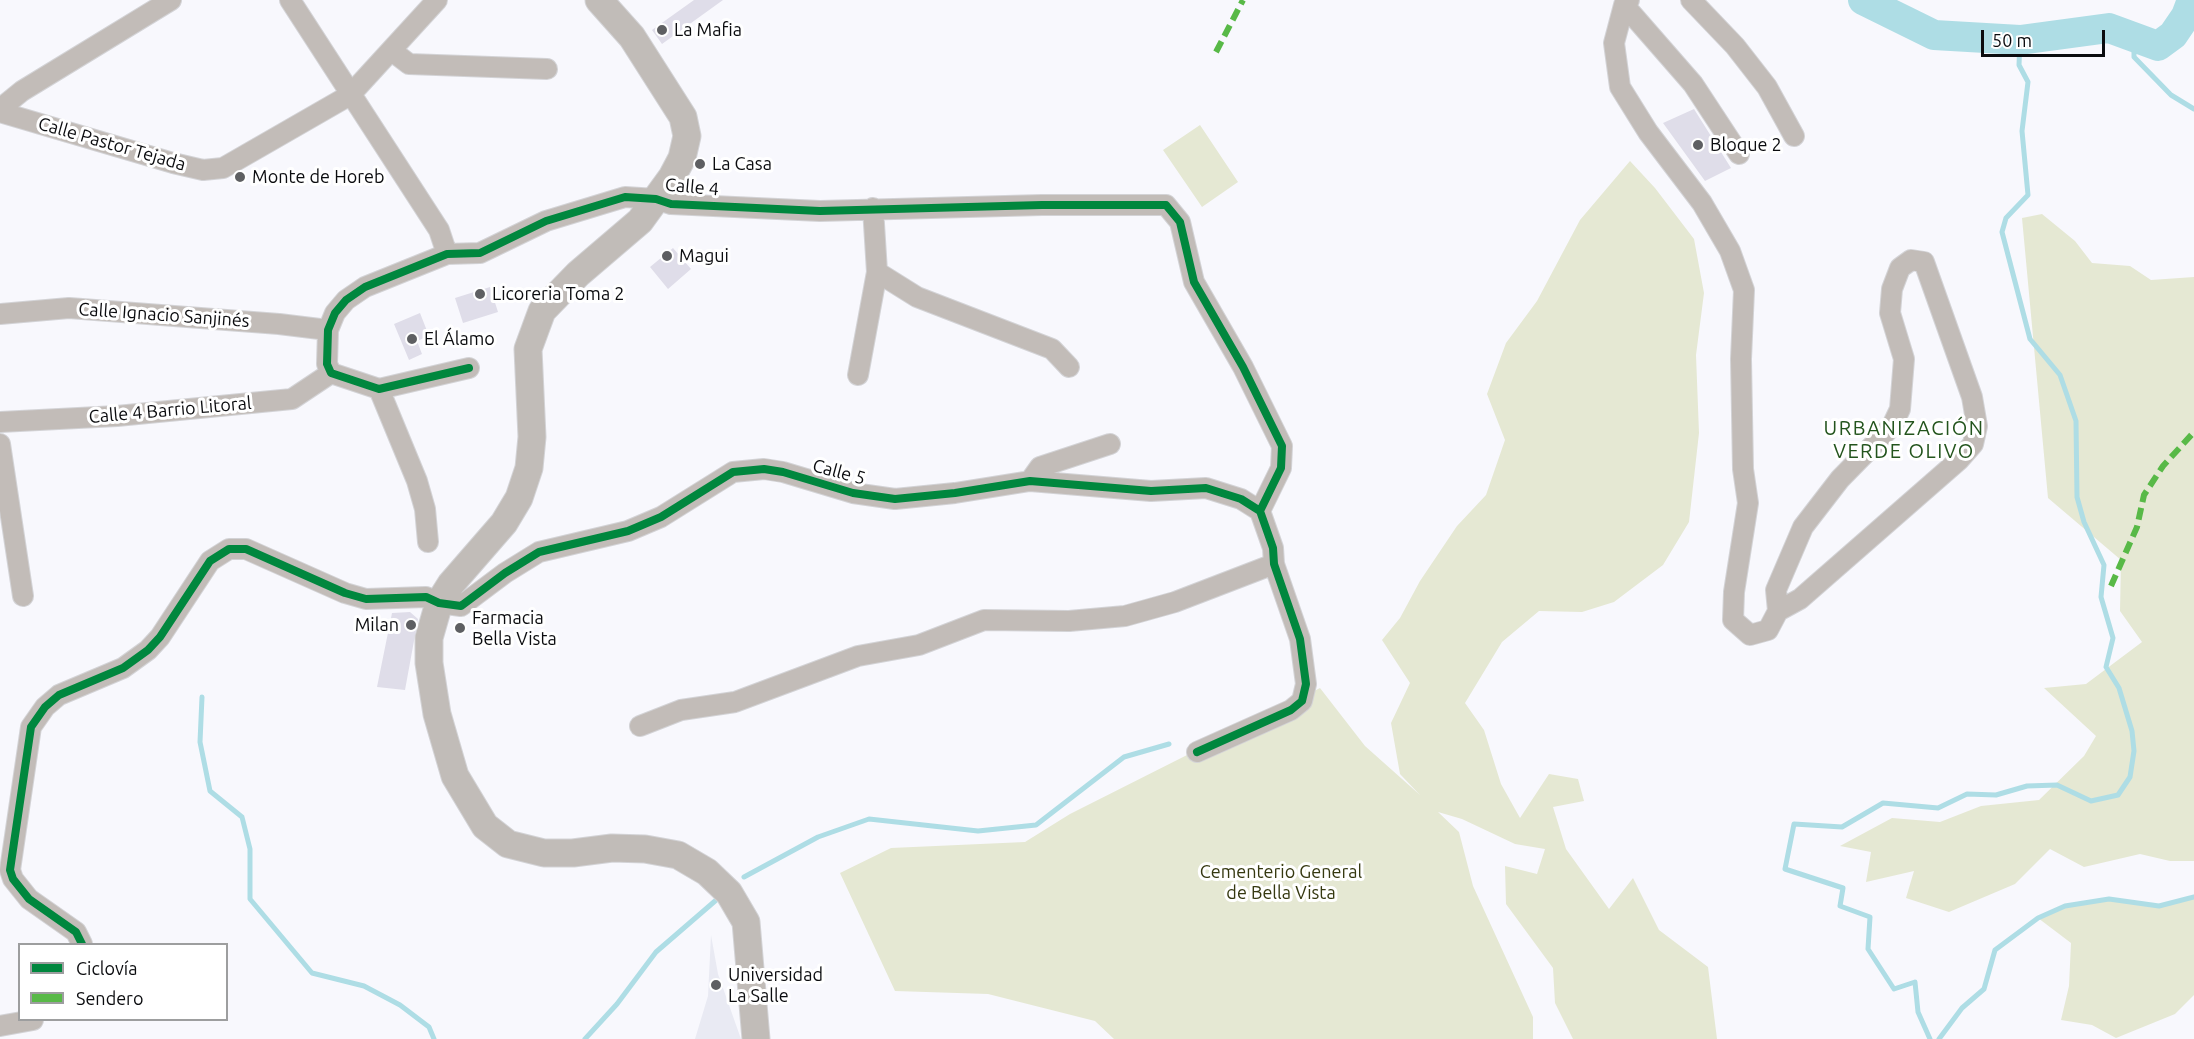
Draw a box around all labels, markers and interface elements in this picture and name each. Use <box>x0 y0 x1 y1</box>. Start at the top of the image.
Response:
scale bar <box>1984 18 2108 56</box>
place label: La Mafia <box>674 19 742 41</box>
marker: La Mafia <box>655 23 669 37</box>
text: 50 m <box>1992 30 2032 50</box>
street label: Calle Pastor Tejada <box>36 113 188 175</box>
place label: Bloque 2 <box>1710 134 1782 156</box>
marker: Bloque 2 <box>1691 138 1705 152</box>
place label: La Casa <box>712 153 772 175</box>
marker: La Casa <box>693 157 707 171</box>
place label: Monte de Horeb <box>252 166 384 188</box>
marker: Monte de Horeb <box>233 170 247 184</box>
street label: Calle 4 <box>664 174 720 200</box>
place label: Magui <box>679 245 729 267</box>
marker: Magui <box>660 249 674 263</box>
place label: Licoreria Toma 2 <box>492 283 624 305</box>
marker: Licoreria Toma 2 <box>473 287 487 301</box>
street label: Calle Ignacio Sanjinés <box>78 298 250 332</box>
place label: El Álamo <box>424 328 495 350</box>
marker: El Álamo <box>405 332 419 346</box>
street label: Calle 4 Barrio Litoral <box>88 392 252 428</box>
district label: URBANIZACIÓN VERDE OLIVO <box>1824 416 1984 463</box>
street label: Calle 5 <box>810 455 868 489</box>
place label: Farmacia Bella Vista <box>472 607 557 650</box>
place label: Milan <box>355 614 399 636</box>
marker: Milan <box>404 618 418 632</box>
marker: Farmacia Bella Vista <box>453 621 467 635</box>
park label: Cementerio General de Bella Vista <box>1200 861 1362 904</box>
legend <box>18 943 228 1021</box>
text: Ciclovía <box>76 958 137 978</box>
place label: Universidad La Salle <box>728 964 823 1006</box>
marker: Universidad La Salle <box>709 978 723 992</box>
text: Sendero <box>76 988 143 1008</box>

